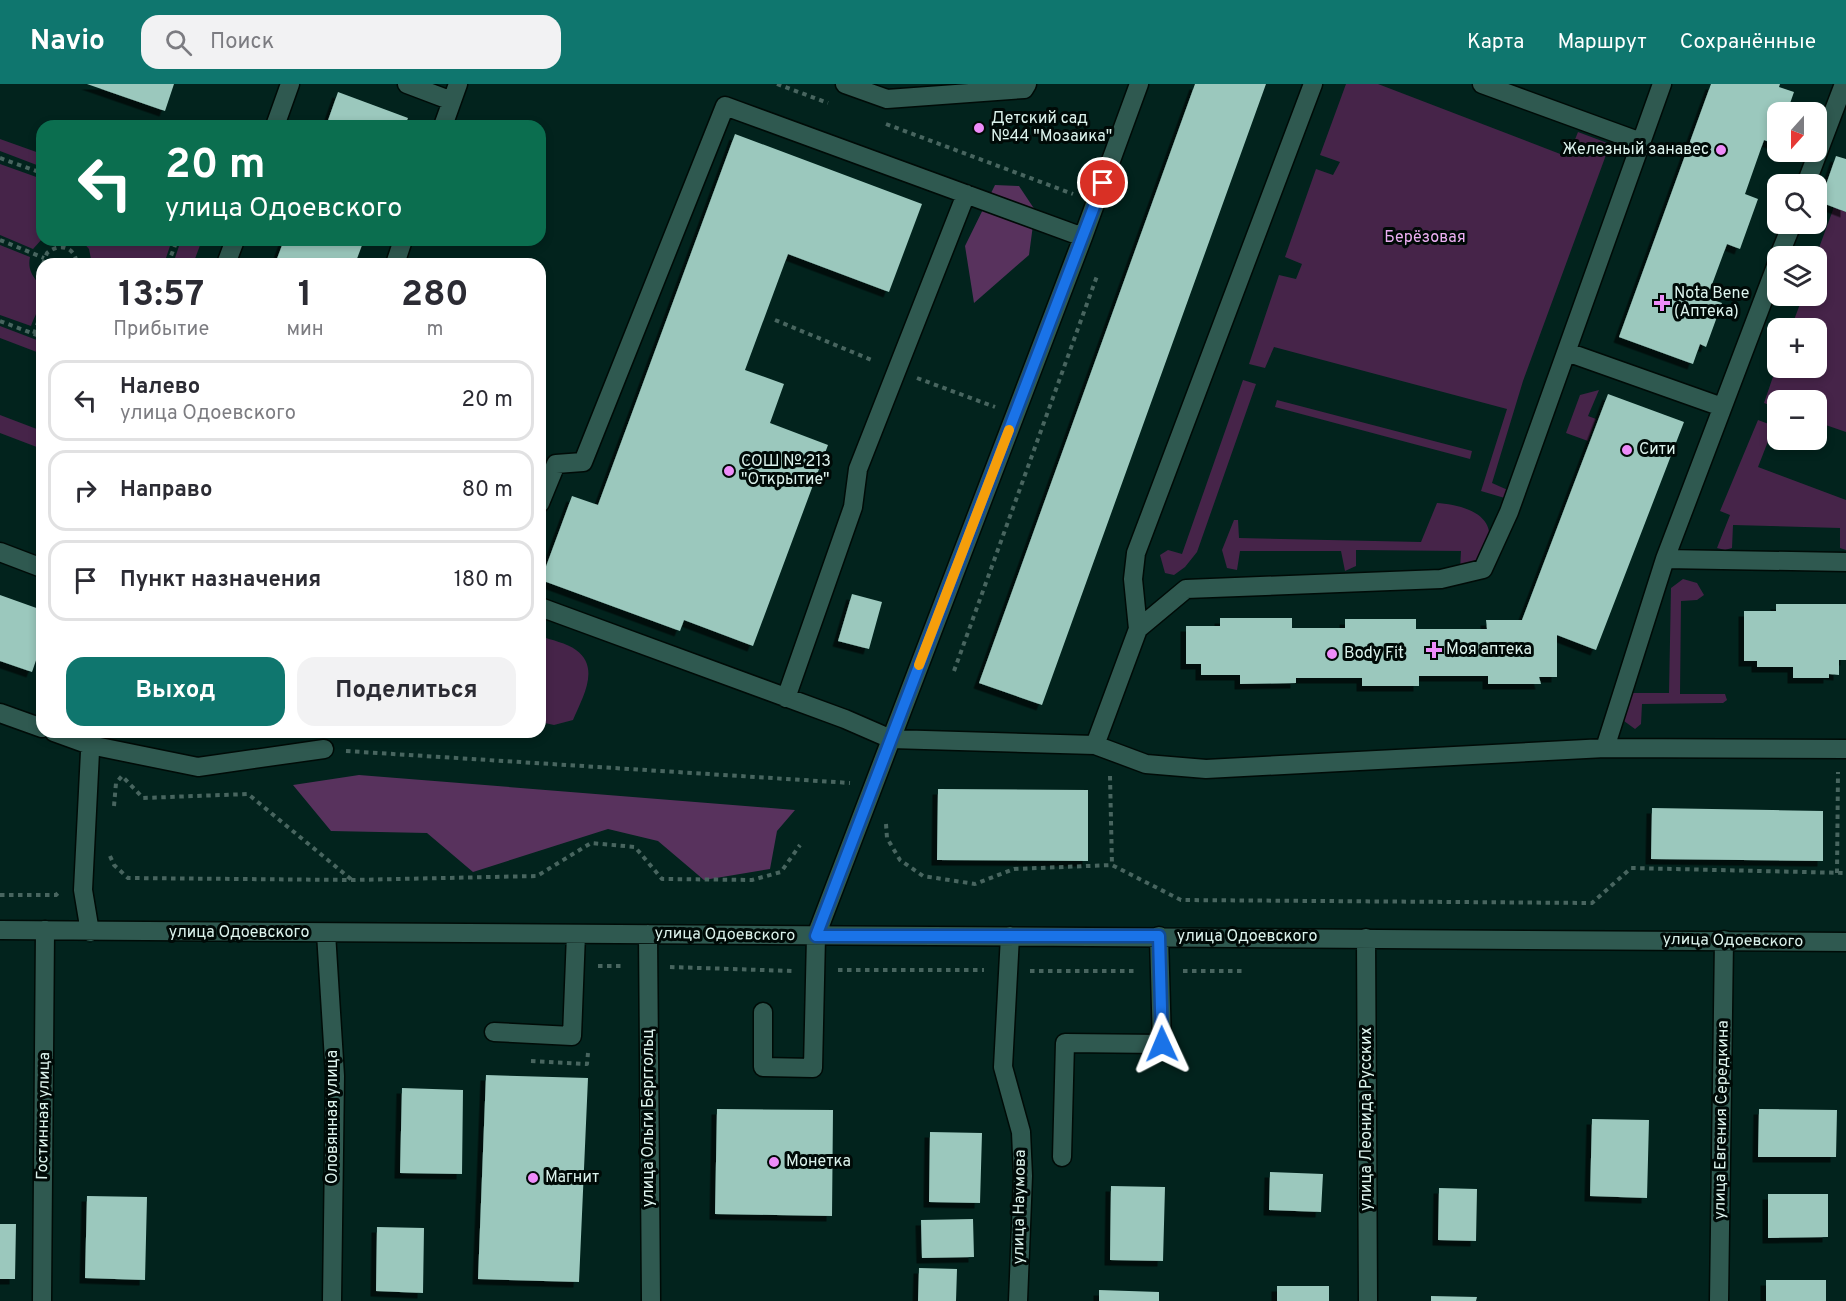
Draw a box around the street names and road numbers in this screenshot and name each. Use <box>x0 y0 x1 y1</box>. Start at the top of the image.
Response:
street label: улица Одоевского <box>169 923 309 943</box>
street label: улица Одоевского <box>654 924 796 946</box>
street label: улица Одоевского <box>1177 927 1317 947</box>
street label: улица Одоевского <box>1662 930 1804 952</box>
street label: улица Евгения Середкина <box>1710 1020 1734 1220</box>
street label: улица Леонида Русских <box>1357 1027 1377 1211</box>
street label: улица Ольги Берггольц <box>639 1029 659 1207</box>
street label: Оловянная улица <box>323 1050 343 1184</box>
street label: Гостинная улица <box>33 1052 55 1180</box>
street label: улица Наумова <box>1009 1149 1031 1265</box>

